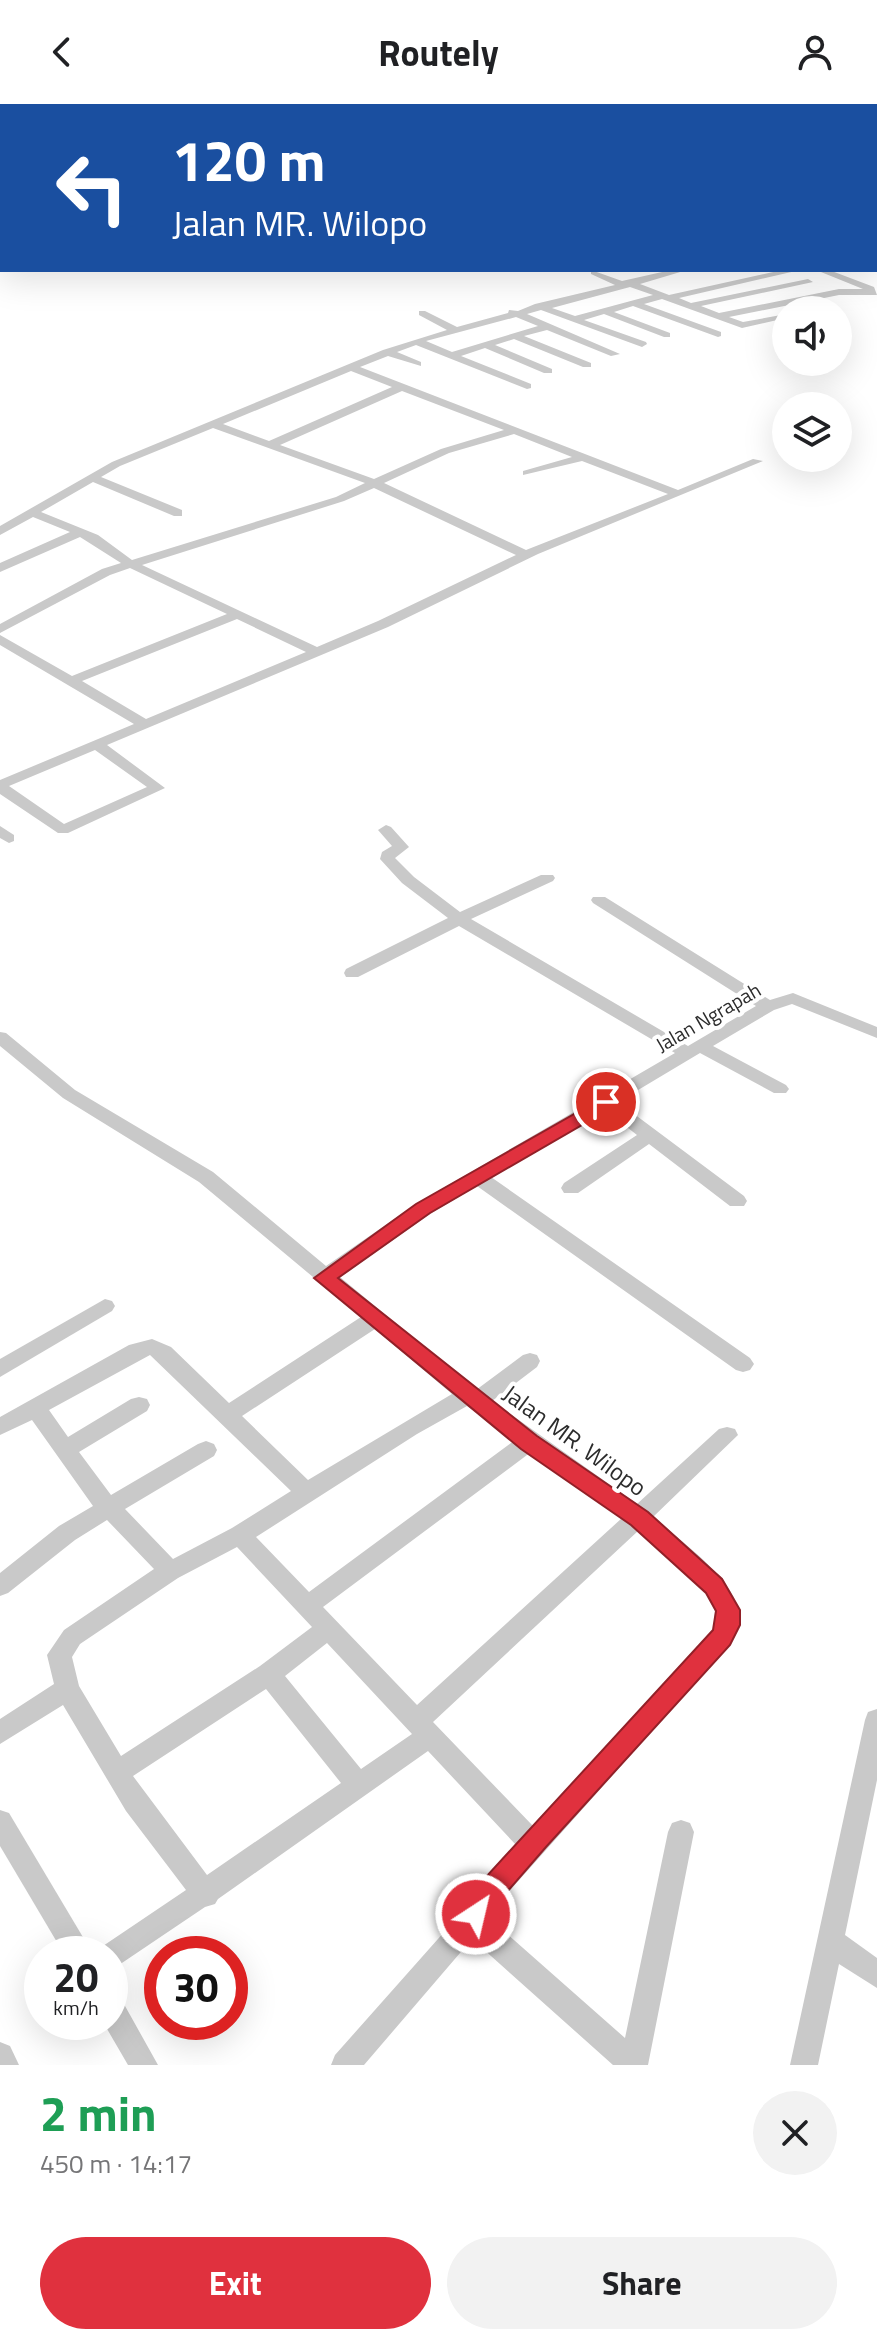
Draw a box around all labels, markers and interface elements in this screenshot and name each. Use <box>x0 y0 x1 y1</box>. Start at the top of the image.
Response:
text: Routely <box>378 25 499 80</box>
icon: back <box>40 30 84 74</box>
icon: person <box>793 30 837 74</box>
text: 120 m <box>172 118 325 203</box>
icon: left <box>40 136 144 240</box>
text: Jalan MR. Wilopo <box>172 195 427 250</box>
map controls <box>772 296 852 472</box>
button: sound <box>772 296 852 376</box>
button: layers <box>772 392 852 472</box>
street label: Jalan Ngrapah <box>649 974 767 1060</box>
pin <box>572 1068 640 1136</box>
icon: arrive <box>584 1080 628 1124</box>
street label: Jalan MR. Wilopo <box>496 1375 654 1505</box>
position arrow <box>434 1872 518 1956</box>
speed limit sign: 30 <box>144 1936 248 2040</box>
text: 20 <box>54 1947 98 2008</box>
text: km/h <box>53 1992 99 2023</box>
text: 2 min <box>40 2077 157 2150</box>
button: close <box>753 2091 837 2175</box>
text: 450 m · 14:17 <box>40 2144 192 2183</box>
button: Exit <box>40 2237 431 2329</box>
button: Share <box>447 2237 837 2329</box>

